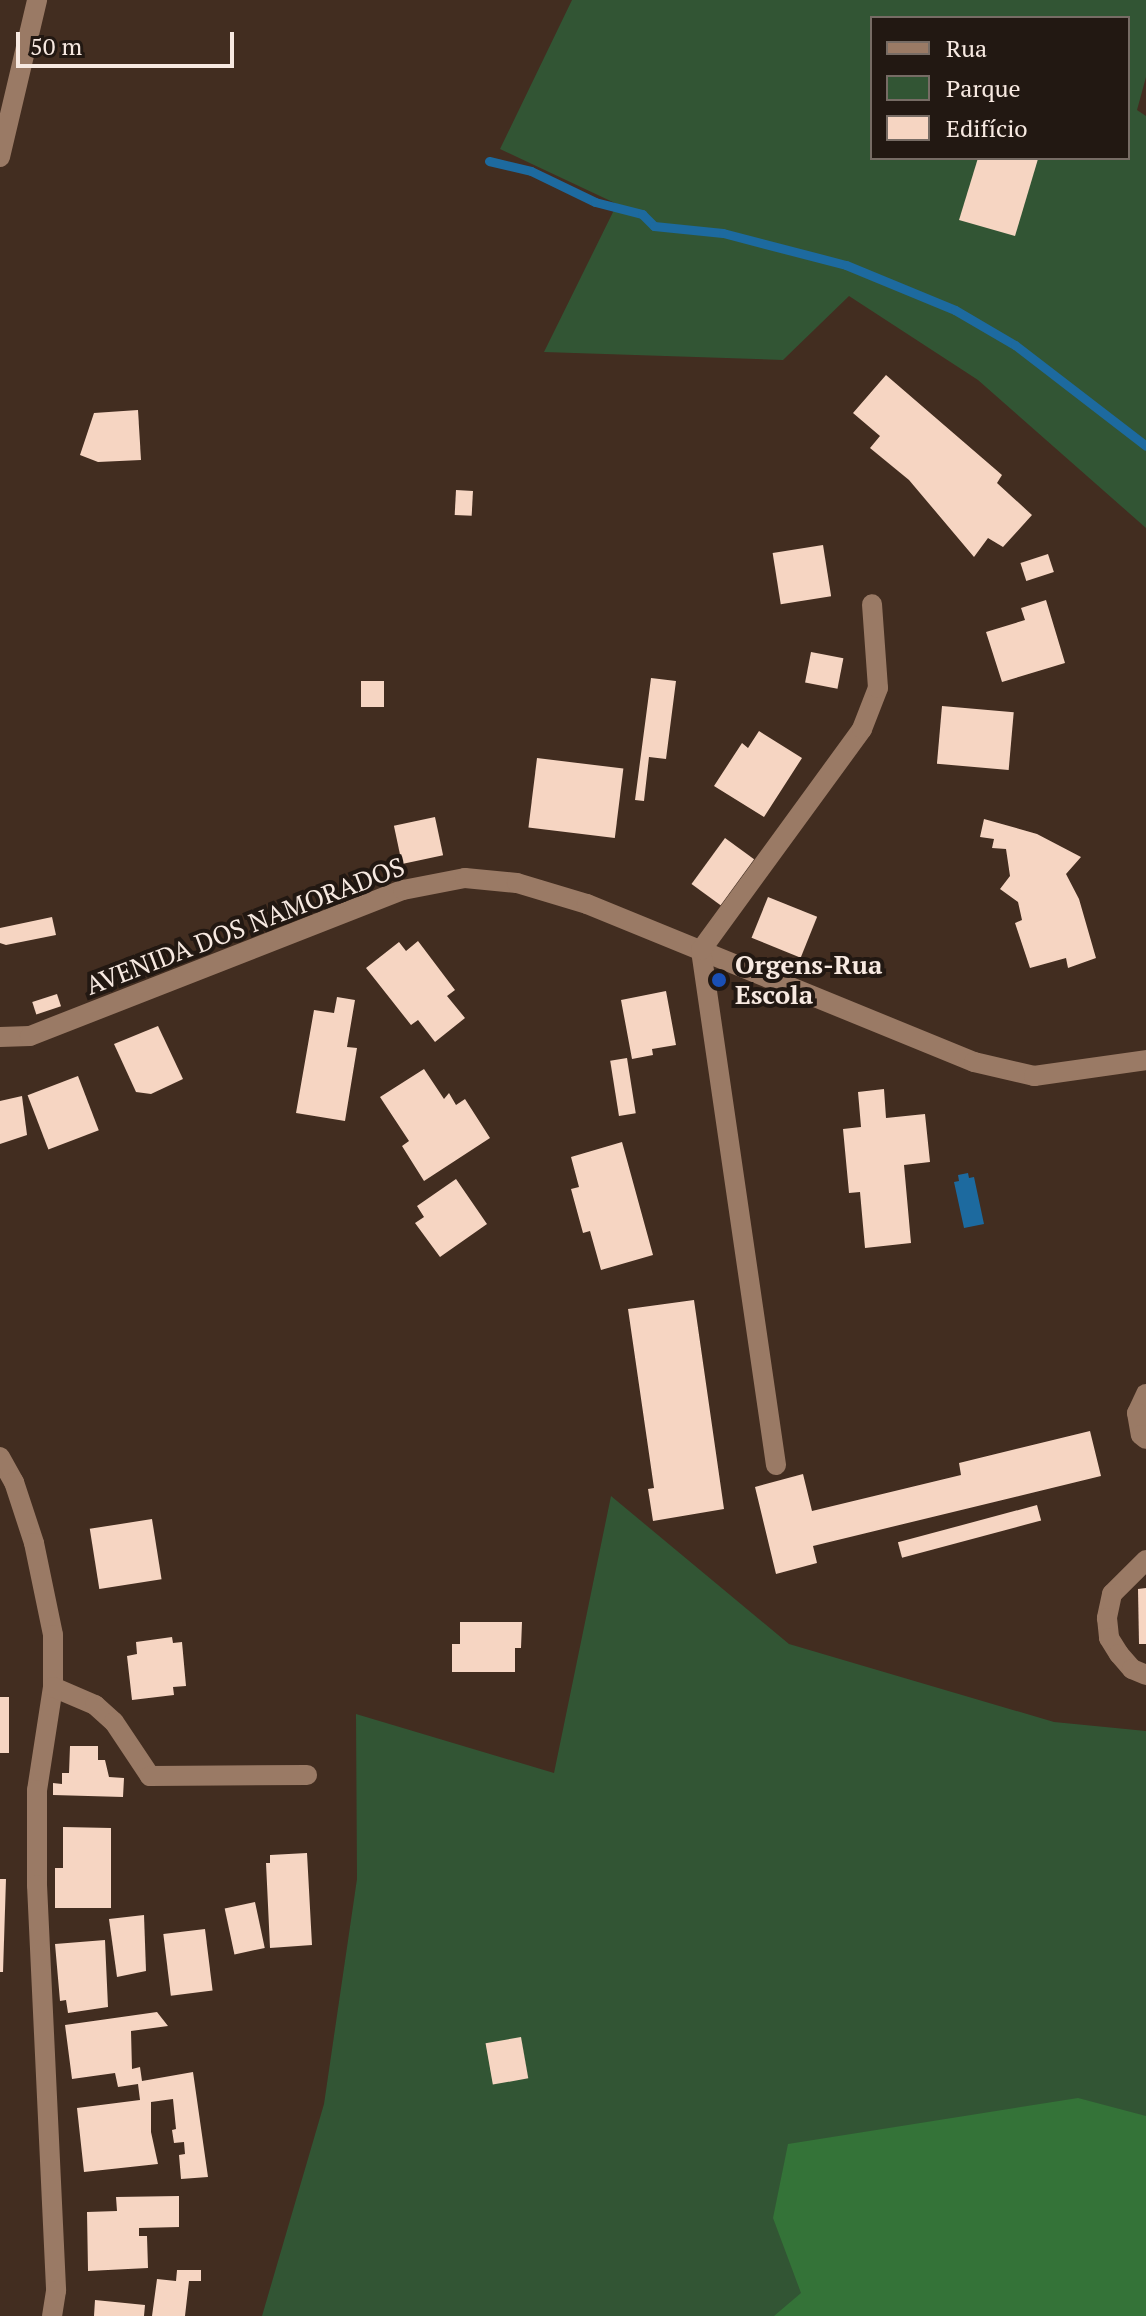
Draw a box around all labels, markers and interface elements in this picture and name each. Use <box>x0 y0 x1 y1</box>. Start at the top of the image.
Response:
scale bar <box>20 16 238 66</box>
legend <box>870 16 1130 160</box>
text: 50 m <box>30 30 82 62</box>
text: Rua <box>946 32 987 64</box>
text: Parque <box>946 72 1021 104</box>
text: Edifício <box>946 112 1028 144</box>
street label: AVENIDA DOS NAMORADOS <box>81 851 409 1001</box>
place label: Orgens-Rua Escola <box>735 949 882 1010</box>
marker: Orgens-Rua Escola <box>710 971 728 989</box>

